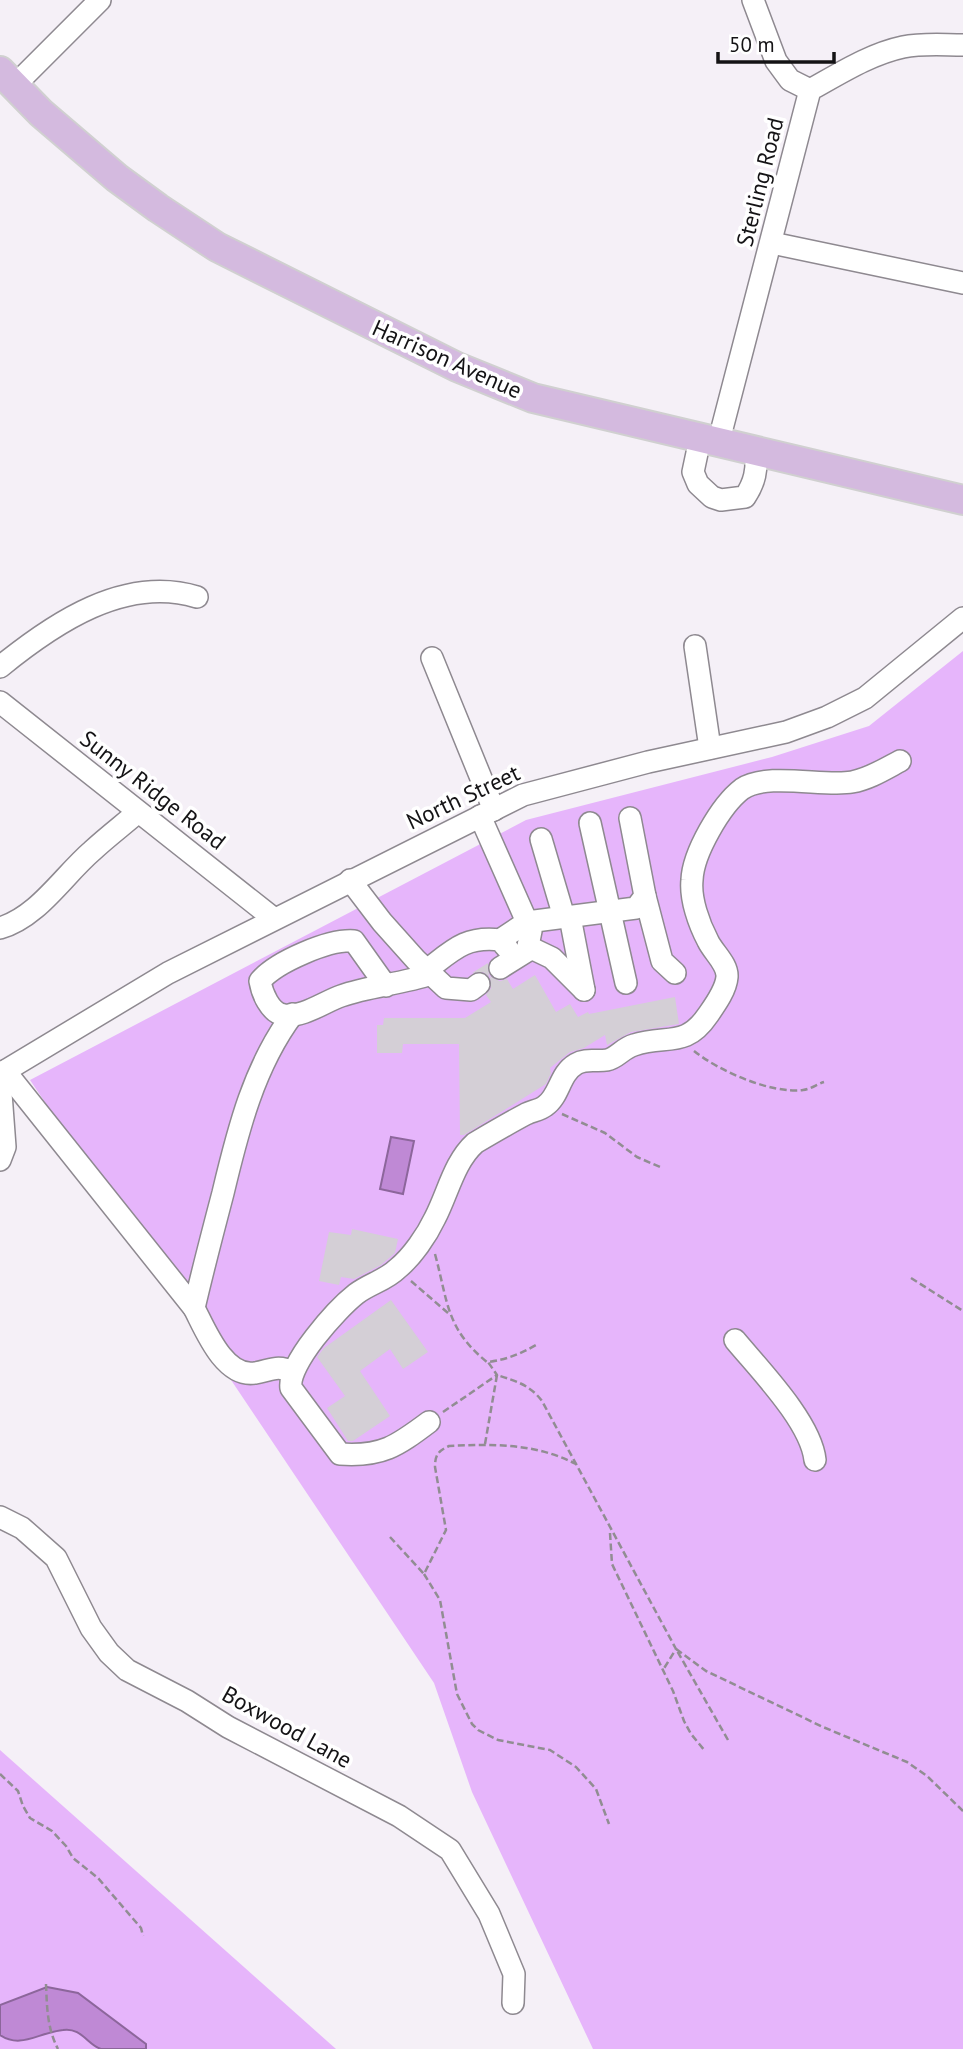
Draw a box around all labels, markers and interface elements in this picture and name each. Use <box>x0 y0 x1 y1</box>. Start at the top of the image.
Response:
scale bar <box>718 21 834 65</box>
text: 50 m <box>729 31 775 58</box>
street label: Sterling Road <box>729 114 790 249</box>
street label: Harrison Avenue <box>368 313 526 404</box>
street label: Sunny Ridge Road <box>75 724 232 855</box>
street label: North Street <box>402 758 524 835</box>
street label: Boxwood Lane <box>217 1679 357 1774</box>

